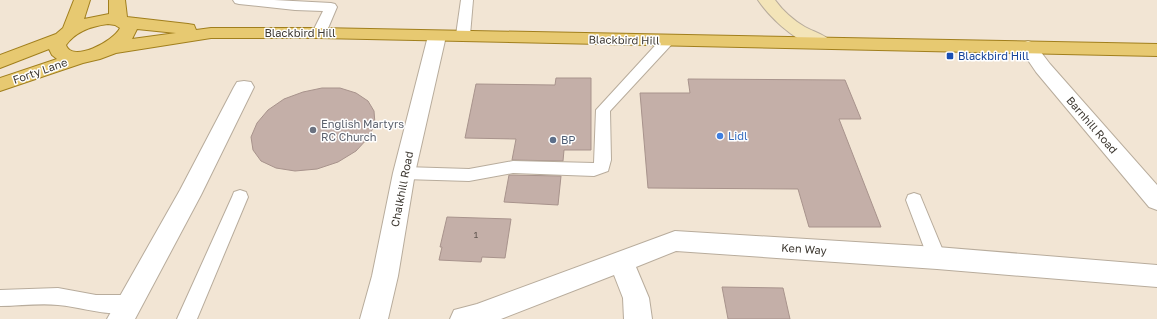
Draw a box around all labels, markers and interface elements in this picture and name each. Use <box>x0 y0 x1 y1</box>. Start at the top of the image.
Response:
street label: Blackbird Hill <box>264 26 336 39</box>
street label: Blackbird Hill <box>588 32 660 47</box>
place label: Blackbird Hill <box>958 49 1030 62</box>
marker: Blackbird Hill <box>945 51 955 61</box>
street label: Forty Lane <box>11 55 69 86</box>
street label: Barnhill Road <box>1064 94 1121 156</box>
place label: English Martyrs RC Church <box>321 117 404 143</box>
marker: English Martyrs RC Church <box>308 125 318 135</box>
place label: Lidl <box>728 129 748 142</box>
marker: Lidl <box>715 131 725 141</box>
place label: BP <box>561 133 576 146</box>
marker: BP <box>548 135 558 145</box>
street label: Chalkhill Road <box>388 150 415 228</box>
house number: 1 <box>474 229 479 240</box>
street label: Ken Way <box>781 240 827 257</box>

